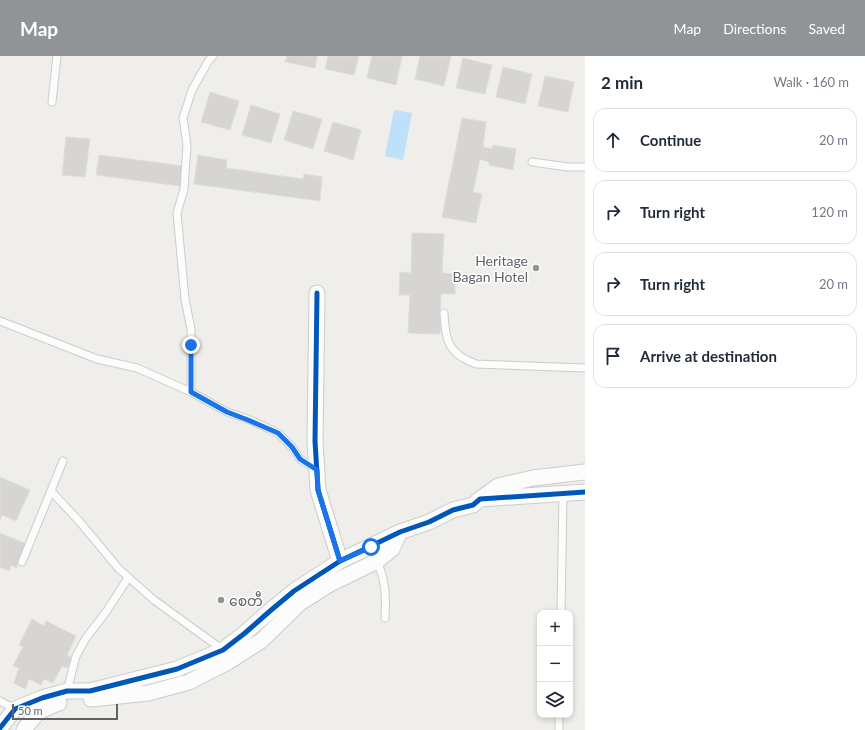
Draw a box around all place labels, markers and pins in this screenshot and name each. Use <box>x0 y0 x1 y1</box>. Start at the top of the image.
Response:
place label: Heritage Bagan Hotel <box>453 252 528 285</box>
marker: Heritage Bagan Hotel <box>531 263 541 273</box>
place label: စေတီ <box>229 591 263 609</box>
marker: စေတီ <box>216 595 226 605</box>

